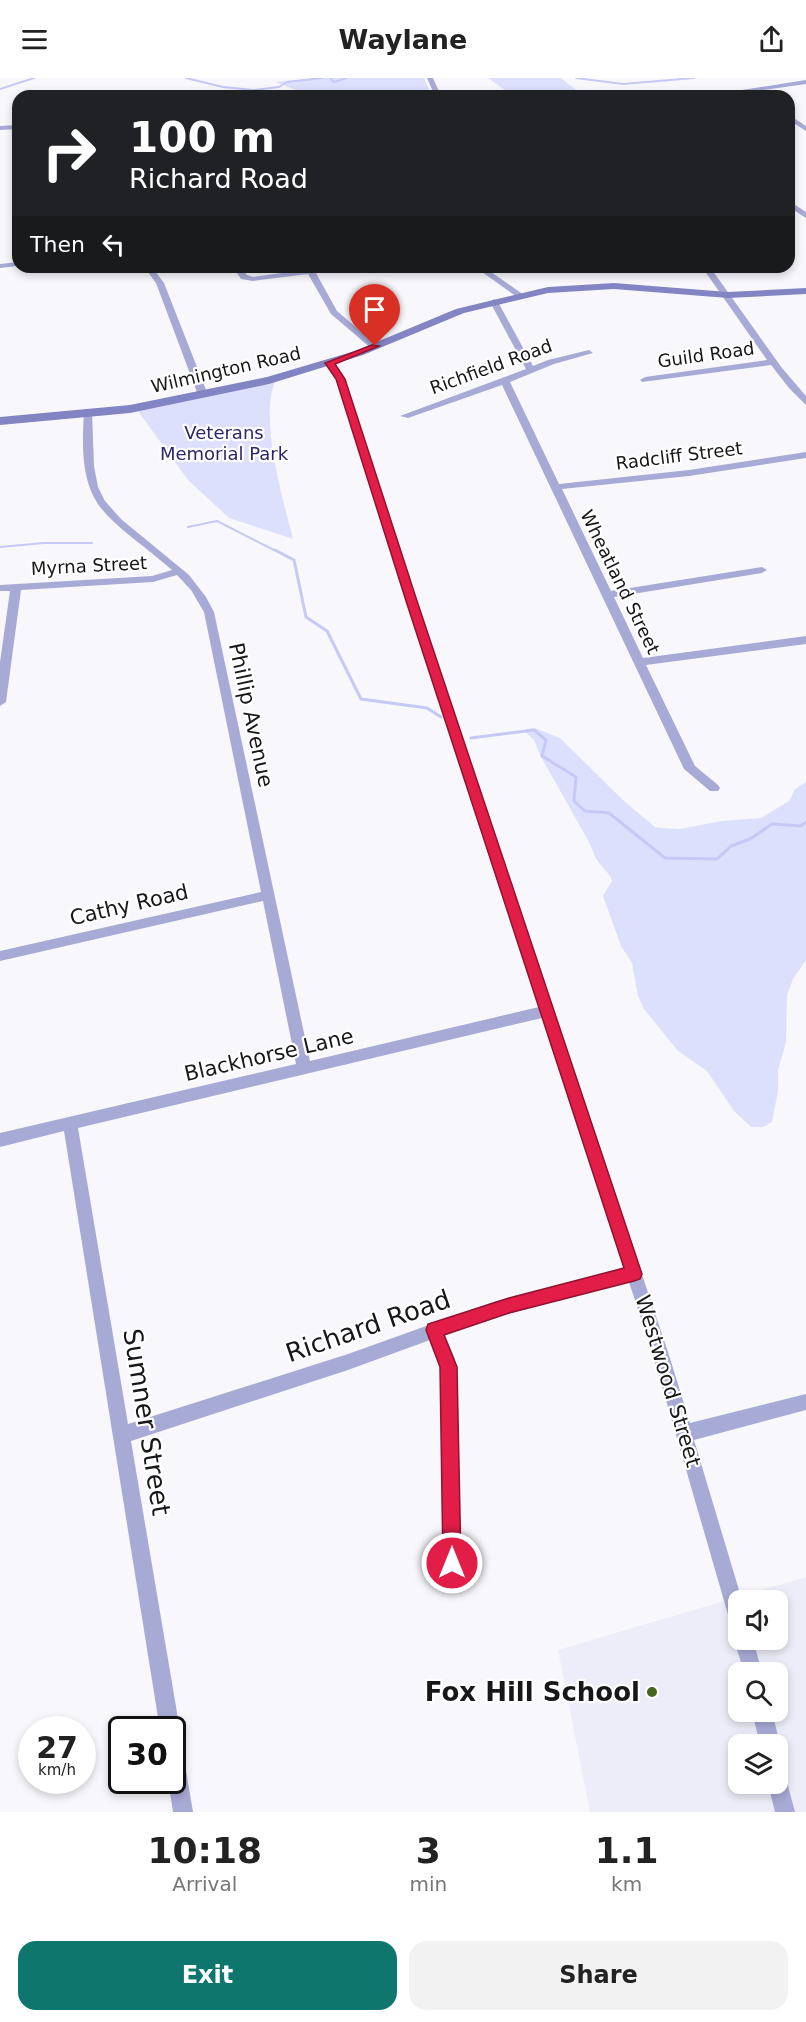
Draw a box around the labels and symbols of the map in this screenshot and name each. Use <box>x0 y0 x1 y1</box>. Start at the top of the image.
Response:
pin <box>349 284 400 346</box>
street label: Richfield Road <box>427 335 555 398</box>
street label: Guild Road <box>656 337 756 372</box>
street label: Wilmington Road <box>149 342 303 397</box>
park label: Veterans Memorial Park <box>160 422 289 464</box>
street label: Radcliff Street <box>614 437 743 474</box>
street label: Wheatland Street <box>576 506 664 657</box>
street label: Myrna Street <box>30 552 148 579</box>
street label: Phillip Avenue <box>224 640 278 790</box>
street label: Cathy Road <box>67 880 191 930</box>
street label: Blackhorse Lane <box>182 1024 356 1086</box>
street label: Richard Road <box>282 1284 454 1368</box>
street label: Westwood Street <box>630 1292 706 1470</box>
street label: Sumner Street <box>117 1326 177 1518</box>
position arrow <box>420 1531 484 1595</box>
place label: Fox Hill School <box>425 1677 640 1707</box>
marker: Fox Hill School <box>645 1685 659 1699</box>
speed limit sign: 30 <box>108 1716 186 1794</box>

